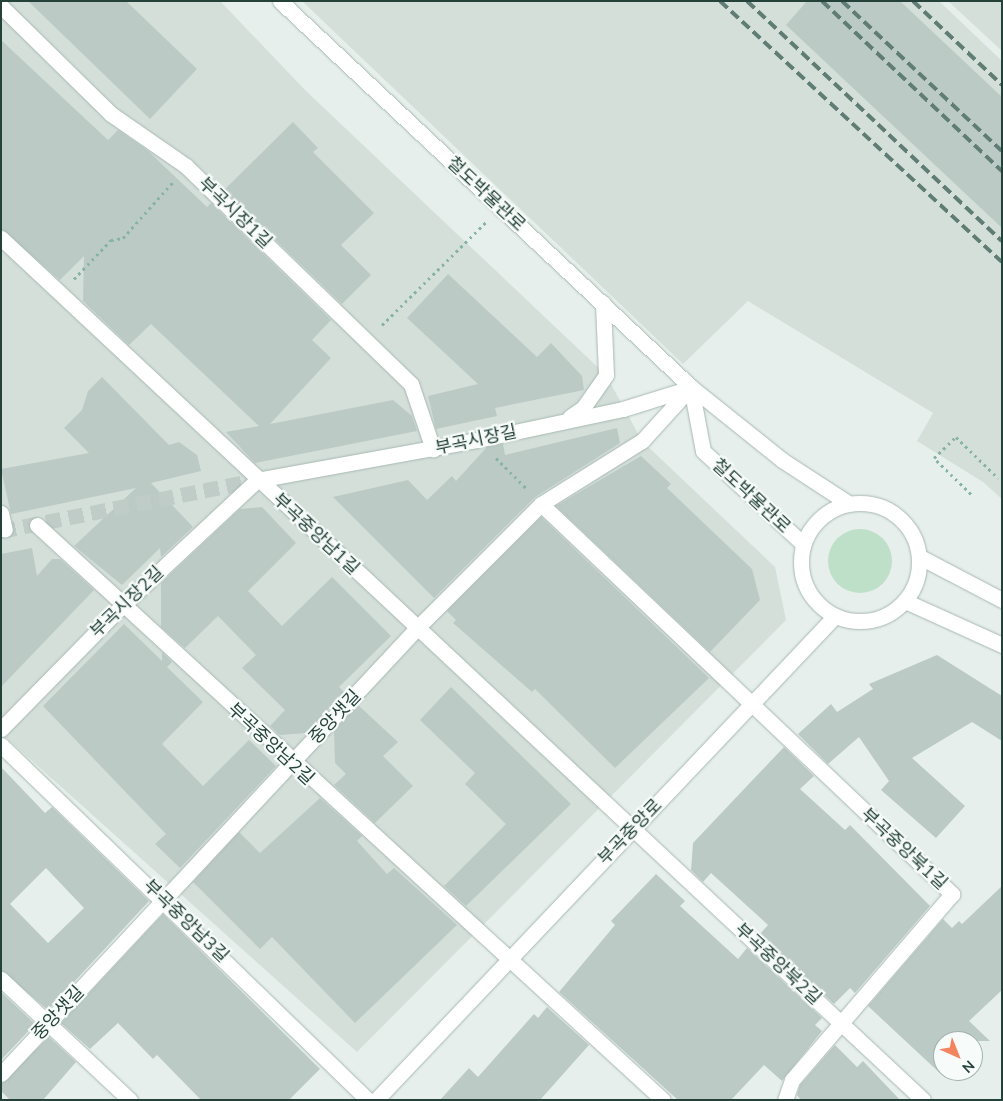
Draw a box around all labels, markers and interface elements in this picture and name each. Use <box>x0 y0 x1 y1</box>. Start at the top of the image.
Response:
street label: 철도박물관로 <box>442 152 530 236</box>
street label: 부곡시장1길 <box>194 173 276 253</box>
street label: 부곡시장길 <box>433 421 519 459</box>
street label: 철도박물관로 <box>707 454 795 538</box>
street label: 부곡중앙남1길 <box>268 489 364 579</box>
street label: 부곡시장2길 <box>86 562 168 642</box>
street label: 중앙샛길 <box>305 685 365 749</box>
street label: 부곡중앙남2길 <box>223 699 319 789</box>
street label: 부곡중앙로 <box>593 795 667 869</box>
street label: 부곡중앙북1길 <box>856 804 952 894</box>
street label: 부곡중앙남3길 <box>139 875 233 967</box>
street label: 부곡중앙북2길 <box>730 919 826 1009</box>
street label: 중앙샛길 <box>28 981 88 1045</box>
north arrow <box>933 1031 983 1081</box>
text: N <box>958 1056 978 1077</box>

